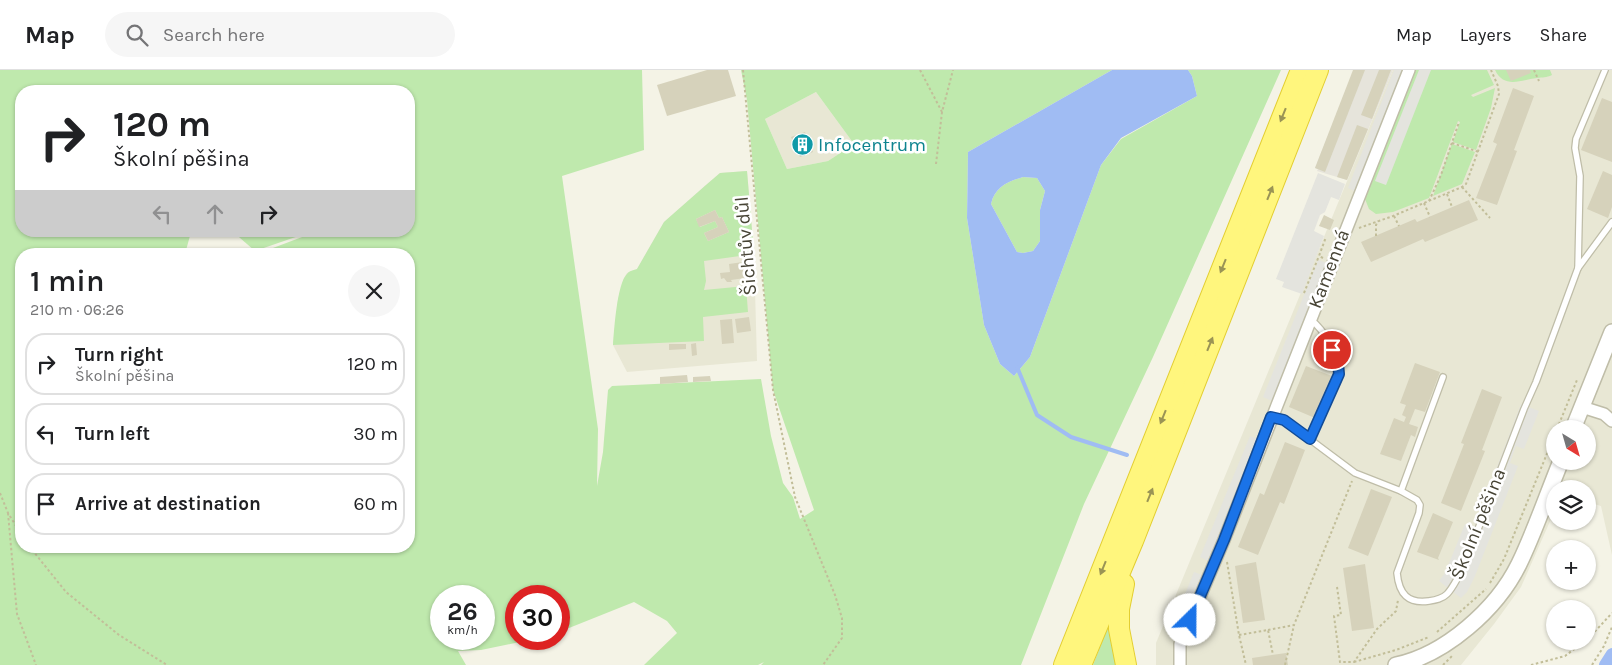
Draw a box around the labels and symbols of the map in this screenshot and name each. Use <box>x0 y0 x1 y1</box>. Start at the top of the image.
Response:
one-way arrow <box>1279 108 1287 122</box>
building icon: Infocentrum <box>790 133 814 157</box>
place label: Infocentrum <box>818 134 926 156</box>
one-way arrow <box>1266 186 1274 200</box>
street label: Šichtův důl <box>731 196 761 296</box>
street label: Kamenná <box>1304 226 1354 312</box>
one-way arrow <box>1219 259 1227 274</box>
pin <box>1311 329 1353 371</box>
one-way arrow <box>1206 336 1214 351</box>
one-way arrow <box>1159 410 1167 425</box>
north arrow <box>1546 420 1596 470</box>
street label: Školní pěšina <box>1446 465 1510 583</box>
one-way arrow <box>1147 488 1155 502</box>
one-way arrow <box>1099 561 1107 576</box>
speed limit sign: 30 <box>505 585 570 650</box>
position arrow <box>1163 593 1215 645</box>

